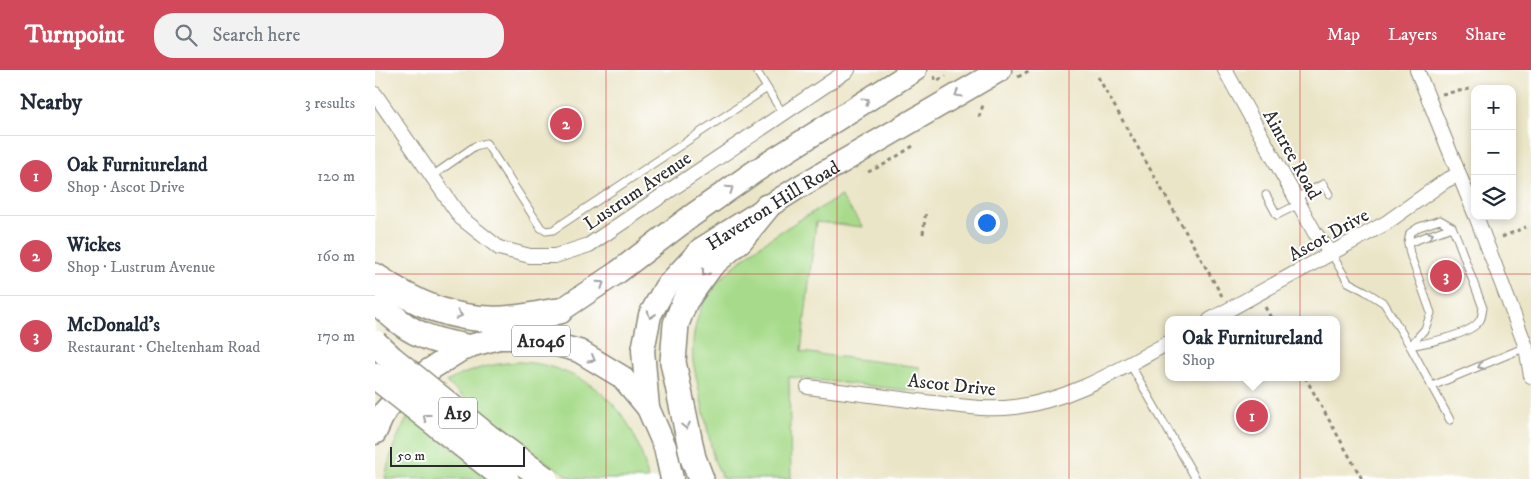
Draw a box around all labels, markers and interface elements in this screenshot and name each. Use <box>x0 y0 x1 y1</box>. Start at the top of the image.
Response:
search box <box>154 13 504 58</box>
text: Turnpoint <box>25 20 124 50</box>
icon: search <box>172 21 200 49</box>
text: Search here <box>212 24 300 47</box>
text: Map <box>1327 24 1360 46</box>
text: Layers <box>1388 24 1437 46</box>
text: Share <box>1465 24 1506 46</box>
map controls <box>1471 85 1516 220</box>
button: + <box>1471 85 1516 130</box>
one-way arrow <box>954 87 963 97</box>
text: Nearby <box>20 90 82 116</box>
text: 3 results <box>305 93 355 113</box>
one-way arrow <box>861 98 870 107</box>
pin: 2 <box>550 105 582 143</box>
street label: Aintree Road <box>1258 106 1326 204</box>
button: − <box>1471 130 1516 175</box>
street label: Lustrum Avenue <box>580 147 696 236</box>
text: Oak Furnitureland <box>67 154 207 177</box>
street label: Haverton Hill Road <box>702 156 844 256</box>
text: 1 <box>33 166 39 186</box>
text: 120 m <box>317 166 355 186</box>
button: layers <box>1471 175 1516 220</box>
text: Shop · Ascot Drive <box>67 177 185 197</box>
one-way arrow <box>724 186 733 195</box>
street label: Ascot Drive <box>1285 204 1373 267</box>
your location <box>974 210 1000 236</box>
one-way arrow <box>1425 231 1434 241</box>
text: Wickes <box>67 234 121 257</box>
text: 2 <box>32 246 40 266</box>
text: 160 m <box>317 246 355 266</box>
text: Shop · Lustrum Avenue <box>67 257 215 277</box>
pin: 3 <box>1430 257 1462 295</box>
one-way arrow <box>702 267 711 277</box>
one-way arrow <box>596 280 605 290</box>
one-way arrow <box>455 309 464 320</box>
one-way arrow <box>647 310 657 319</box>
text: McDonald's <box>67 314 160 337</box>
popup <box>1165 316 1340 381</box>
text: 3 <box>33 326 39 346</box>
text: 170 m <box>317 326 355 346</box>
road number: A1046 <box>512 326 570 356</box>
text: Oak Furnitureland <box>1182 327 1323 350</box>
text: Restaurant · Cheltenham Road <box>67 337 260 357</box>
text: Shop <box>1182 350 1215 370</box>
one-way arrow <box>587 352 596 362</box>
one-way arrow <box>1477 359 1486 370</box>
street label: Ascot Drive <box>907 369 997 402</box>
pin: 1 <box>1236 397 1268 435</box>
road number: A19 <box>439 398 477 428</box>
one-way arrow <box>423 414 432 422</box>
one-way arrow <box>681 422 691 430</box>
scale bar <box>390 444 525 467</box>
text: 50 m <box>397 447 425 465</box>

